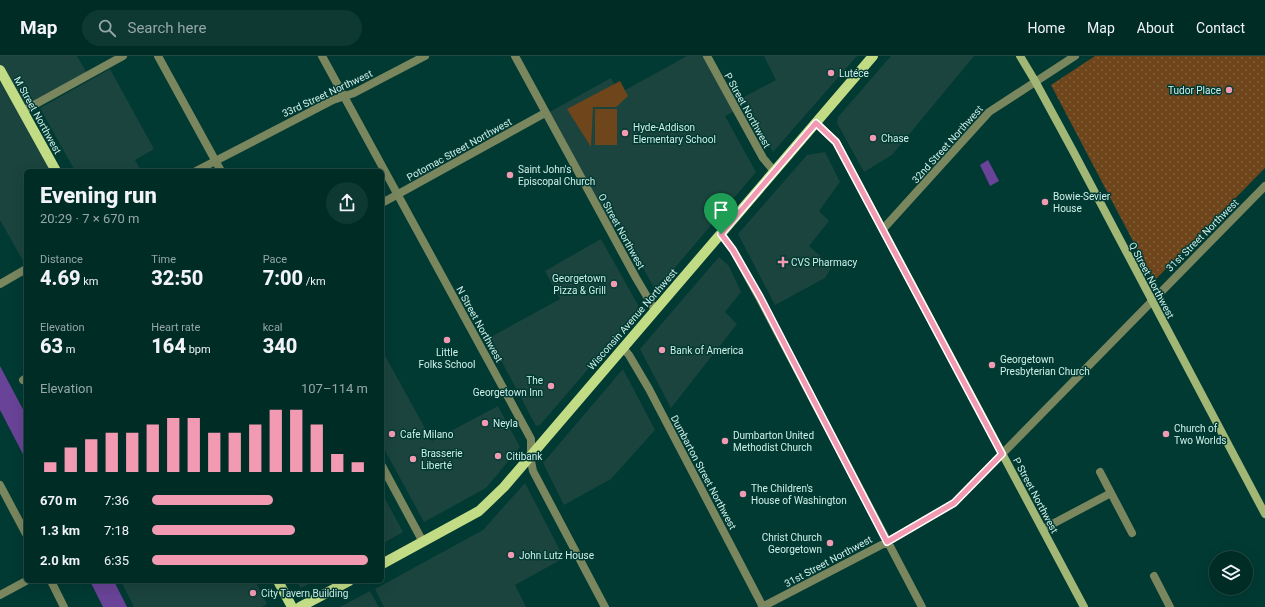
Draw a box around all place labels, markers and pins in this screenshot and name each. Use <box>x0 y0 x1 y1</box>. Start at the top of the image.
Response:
marker: Lutéce <box>826 68 836 78</box>
place label: Lutéce <box>839 68 869 79</box>
place label: Tudor Place <box>1168 85 1221 96</box>
marker: Tudor Place <box>1224 85 1234 95</box>
place label: Hyde-Addison Elementary School <box>633 122 716 145</box>
marker: Hyde-Addison Elementary School <box>620 128 630 138</box>
marker: Chase <box>868 133 878 143</box>
place label: Chase <box>881 133 909 144</box>
place label: Saint John's Episcopal Church <box>518 164 595 187</box>
marker: Saint John's Episcopal Church <box>505 170 515 180</box>
place label: Bowie-Sevier House <box>1053 191 1111 214</box>
pin <box>704 193 738 234</box>
marker: Bowie-Sevier House <box>1040 197 1050 207</box>
marker: CVS Pharmacy <box>778 257 788 267</box>
place label: CVS Pharmacy <box>791 257 857 268</box>
place label: Georgetown Pizza & Grill <box>552 273 606 296</box>
marker: Georgetown Pizza & Grill <box>609 279 619 289</box>
marker: Little Folks School <box>442 335 452 345</box>
marker: Bank of America <box>657 345 667 355</box>
place label: Bank of America <box>670 345 744 356</box>
place label: Little Folks School <box>419 347 475 370</box>
place label: Georgetown Presbyterian Church <box>1000 354 1090 377</box>
marker: Georgetown Presbyterian Church <box>987 360 997 370</box>
place label: The Georgetown Inn <box>473 375 543 398</box>
marker: The Georgetown Inn <box>546 381 556 391</box>
marker: Neyla <box>480 418 490 428</box>
place label: Neyla <box>493 418 518 429</box>
place label: Church of Two Worlds <box>1174 423 1226 446</box>
marker: Cafe Milano <box>387 429 397 439</box>
place label: Cafe Milano <box>400 429 454 440</box>
marker: Church of Two Worlds <box>1161 429 1171 439</box>
place label: Dumbarton United Methodist Church <box>733 430 814 453</box>
marker: Dumbarton United Methodist Church <box>720 436 730 446</box>
place label: Brasserie Liberté <box>421 448 463 471</box>
marker: Citibank <box>493 451 503 461</box>
place label: Citibank <box>506 451 543 462</box>
marker: Brasserie Liberté <box>408 454 418 464</box>
place label: The Children's House of Washington <box>751 483 847 506</box>
marker: The Children's House of Washington <box>738 489 748 499</box>
place label: Christ Church Georgetown <box>762 532 822 555</box>
marker: Christ Church Georgetown <box>825 538 835 548</box>
marker: John Lutz House <box>506 550 516 560</box>
place label: John Lutz House <box>519 550 594 561</box>
marker: City Tavern Building <box>248 588 258 598</box>
place label: City Tavern Building <box>261 588 348 599</box>

